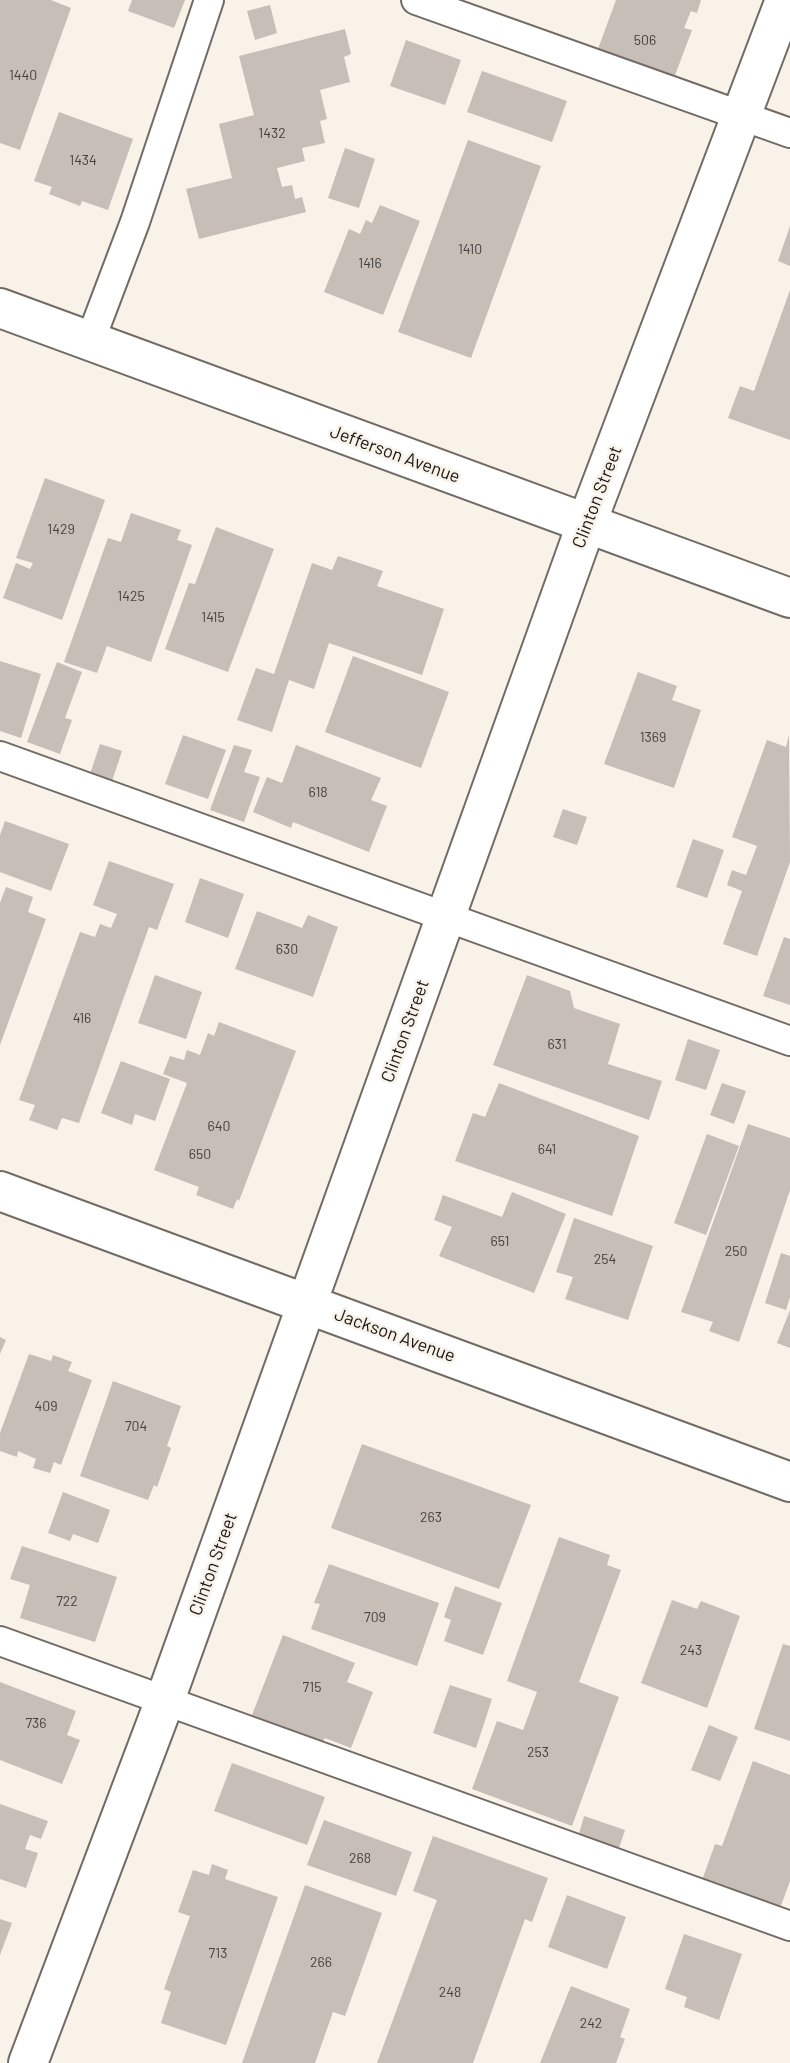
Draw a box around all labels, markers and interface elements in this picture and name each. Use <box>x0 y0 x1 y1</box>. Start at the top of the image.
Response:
house number: 506 <box>634 32 656 48</box>
house number: 1440 <box>9 67 37 83</box>
house number: 1432 <box>258 125 286 141</box>
house number: 1434 <box>69 152 97 168</box>
house number: 1410 <box>458 241 482 257</box>
house number: 1416 <box>358 255 382 271</box>
street label: Jefferson Avenue <box>327 420 463 488</box>
street label: Clinton Street <box>568 443 626 551</box>
house number: 1429 <box>47 521 75 537</box>
house number: 1425 <box>117 588 145 604</box>
house number: 1415 <box>201 609 225 625</box>
house number: 1369 <box>640 729 666 745</box>
house number: 618 <box>308 784 328 800</box>
house number: 630 <box>276 941 298 957</box>
street label: Clinton Street <box>376 977 434 1085</box>
house number: 416 <box>73 1010 91 1026</box>
house number: 631 <box>547 1036 567 1052</box>
house number: 640 <box>208 1118 230 1134</box>
house number: 641 <box>538 1141 556 1157</box>
house number: 650 <box>189 1146 211 1162</box>
house number: 651 <box>491 1233 509 1249</box>
house number: 250 <box>725 1243 747 1259</box>
house number: 254 <box>594 1251 616 1267</box>
street label: Jackson Avenue <box>332 1303 458 1367</box>
house number: 409 <box>35 1398 57 1414</box>
house number: 704 <box>125 1418 147 1434</box>
house number: 263 <box>420 1509 442 1525</box>
street label: Clinton Street <box>184 1510 242 1618</box>
house number: 722 <box>56 1593 78 1609</box>
house number: 709 <box>364 1609 386 1625</box>
house number: 243 <box>680 1642 702 1658</box>
house number: 715 <box>303 1679 321 1695</box>
house number: 736 <box>25 1715 47 1731</box>
house number: 253 <box>527 1744 549 1760</box>
house number: 268 <box>349 1850 371 1866</box>
house number: 713 <box>209 1945 227 1961</box>
house number: 266 <box>310 1954 332 1970</box>
house number: 248 <box>439 1984 461 2000</box>
house number: 242 <box>580 2015 602 2031</box>

